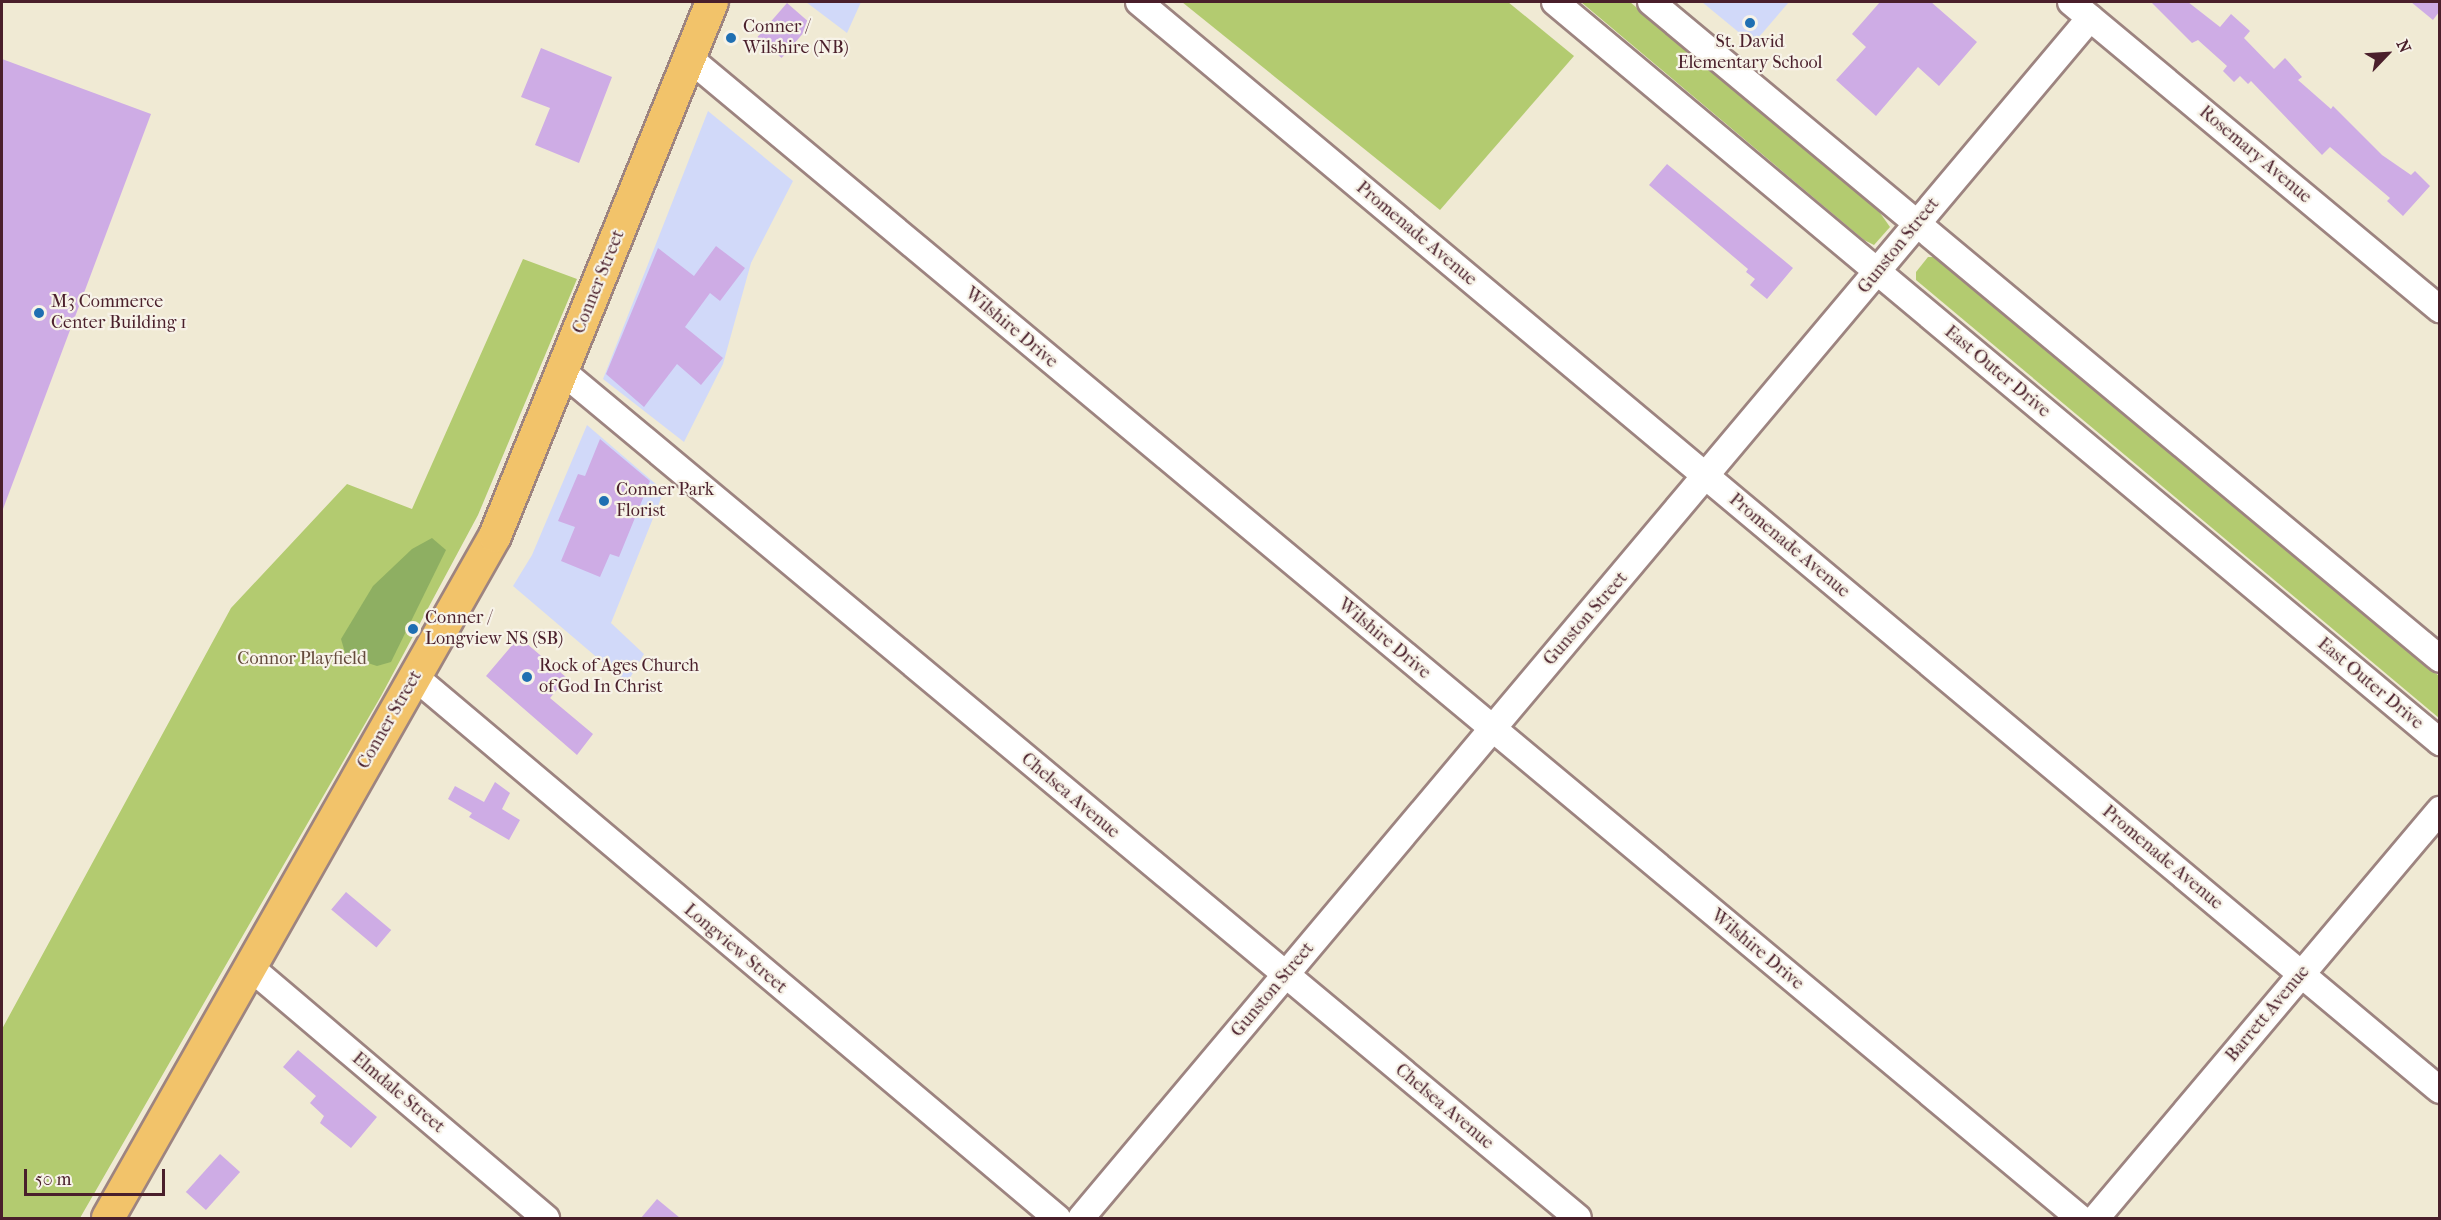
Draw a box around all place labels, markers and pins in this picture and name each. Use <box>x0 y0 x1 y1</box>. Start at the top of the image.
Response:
marker: St. David Elementary School <box>1743 16 1757 30</box>
place label: Conner / Wilshire (NB) <box>743 17 849 60</box>
marker: Conner / Wilshire (NB) <box>724 31 738 45</box>
place label: St. David Elementary School <box>1678 32 1822 74</box>
place label: M3 Commerce Center Building 1 <box>51 292 187 334</box>
marker: M3 Commerce Center Building 1 <box>32 306 46 320</box>
place label: Conner Park Florist <box>616 480 714 522</box>
marker: Conner Park Florist <box>597 494 611 508</box>
place label: Conner / Longview NS (SB) <box>425 608 563 650</box>
marker: Conner / Longview NS (SB) <box>406 622 420 636</box>
place label: Rock of Ages Church of God In Christ <box>539 656 699 698</box>
marker: Rock of Ages Church of God In Christ <box>520 670 534 684</box>

